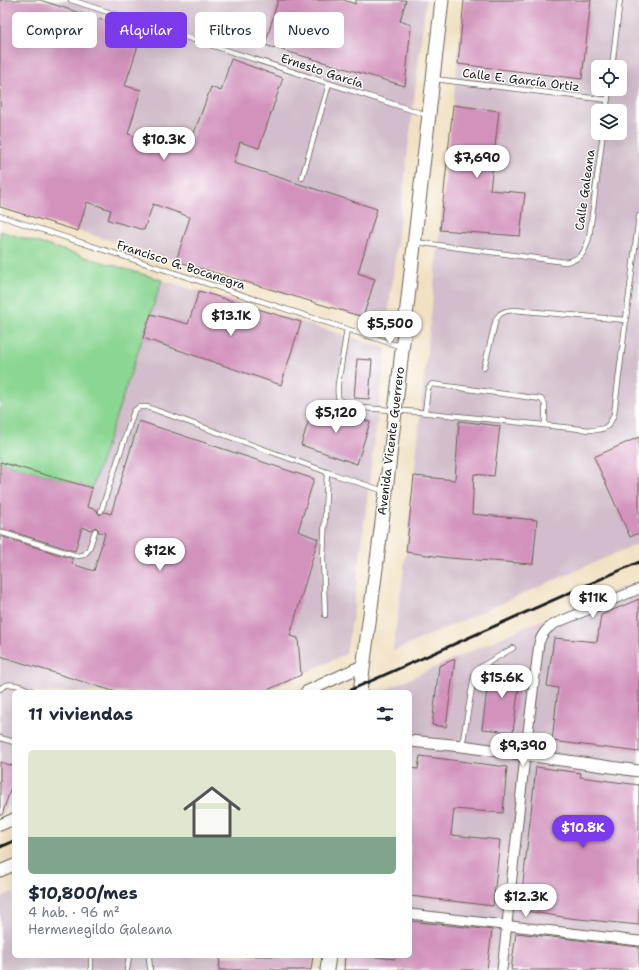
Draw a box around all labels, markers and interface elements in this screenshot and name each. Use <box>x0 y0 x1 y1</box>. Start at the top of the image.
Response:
chip: Comprar <box>12 12 97 48</box>
chip: Alquilar <box>105 12 187 48</box>
chip: Filtros <box>195 12 266 48</box>
chip: Nuevo <box>274 12 344 48</box>
street label: Ernesto García <box>279 50 366 92</box>
map controls <box>591 60 627 140</box>
button: locate <box>591 60 627 96</box>
street label: Calle E. García Ortiz <box>461 65 581 95</box>
button: layers <box>591 104 627 140</box>
pin: $10.3K <box>131 127 197 161</box>
text: $10.3K <box>142 131 186 148</box>
pin: $7,690 <box>444 145 510 179</box>
street label: Calle Galeana <box>571 148 599 231</box>
text: $7,690 <box>454 149 500 166</box>
street label: Francisco G. Bocanegra <box>115 237 248 294</box>
pin: $13.1K <box>198 303 264 337</box>
text: $13.1K <box>211 307 251 324</box>
pin: $5,500 <box>357 311 423 345</box>
text: $5,500 <box>367 315 413 332</box>
street label: Avenida Vicente Guerrero <box>374 366 408 516</box>
pin: $5,120 <box>303 400 369 434</box>
text: $5,120 <box>315 404 357 421</box>
pin: $12K <box>136 538 184 572</box>
text: $12K <box>144 542 176 559</box>
pin: $11K <box>569 585 617 619</box>
text: $11K <box>579 589 607 606</box>
pin: $15.6K <box>469 665 535 699</box>
text: $15.6K <box>480 669 524 686</box>
text: 11 viviendas <box>28 703 133 725</box>
icon: filters <box>374 703 396 725</box>
pin: $9,390 <box>490 733 556 767</box>
text: $9,390 <box>499 737 547 754</box>
icon: home <box>176 776 248 848</box>
pin: $10.8K <box>550 815 616 849</box>
text: $10.8K <box>561 819 605 836</box>
text: $10,800/mes <box>28 882 138 904</box>
pin: $12.3K <box>493 884 559 918</box>
text: $12.3K <box>504 888 548 905</box>
text: 4 hab. · 96 m² <box>28 904 120 921</box>
text: Hermenegildo Galeana <box>28 921 172 938</box>

